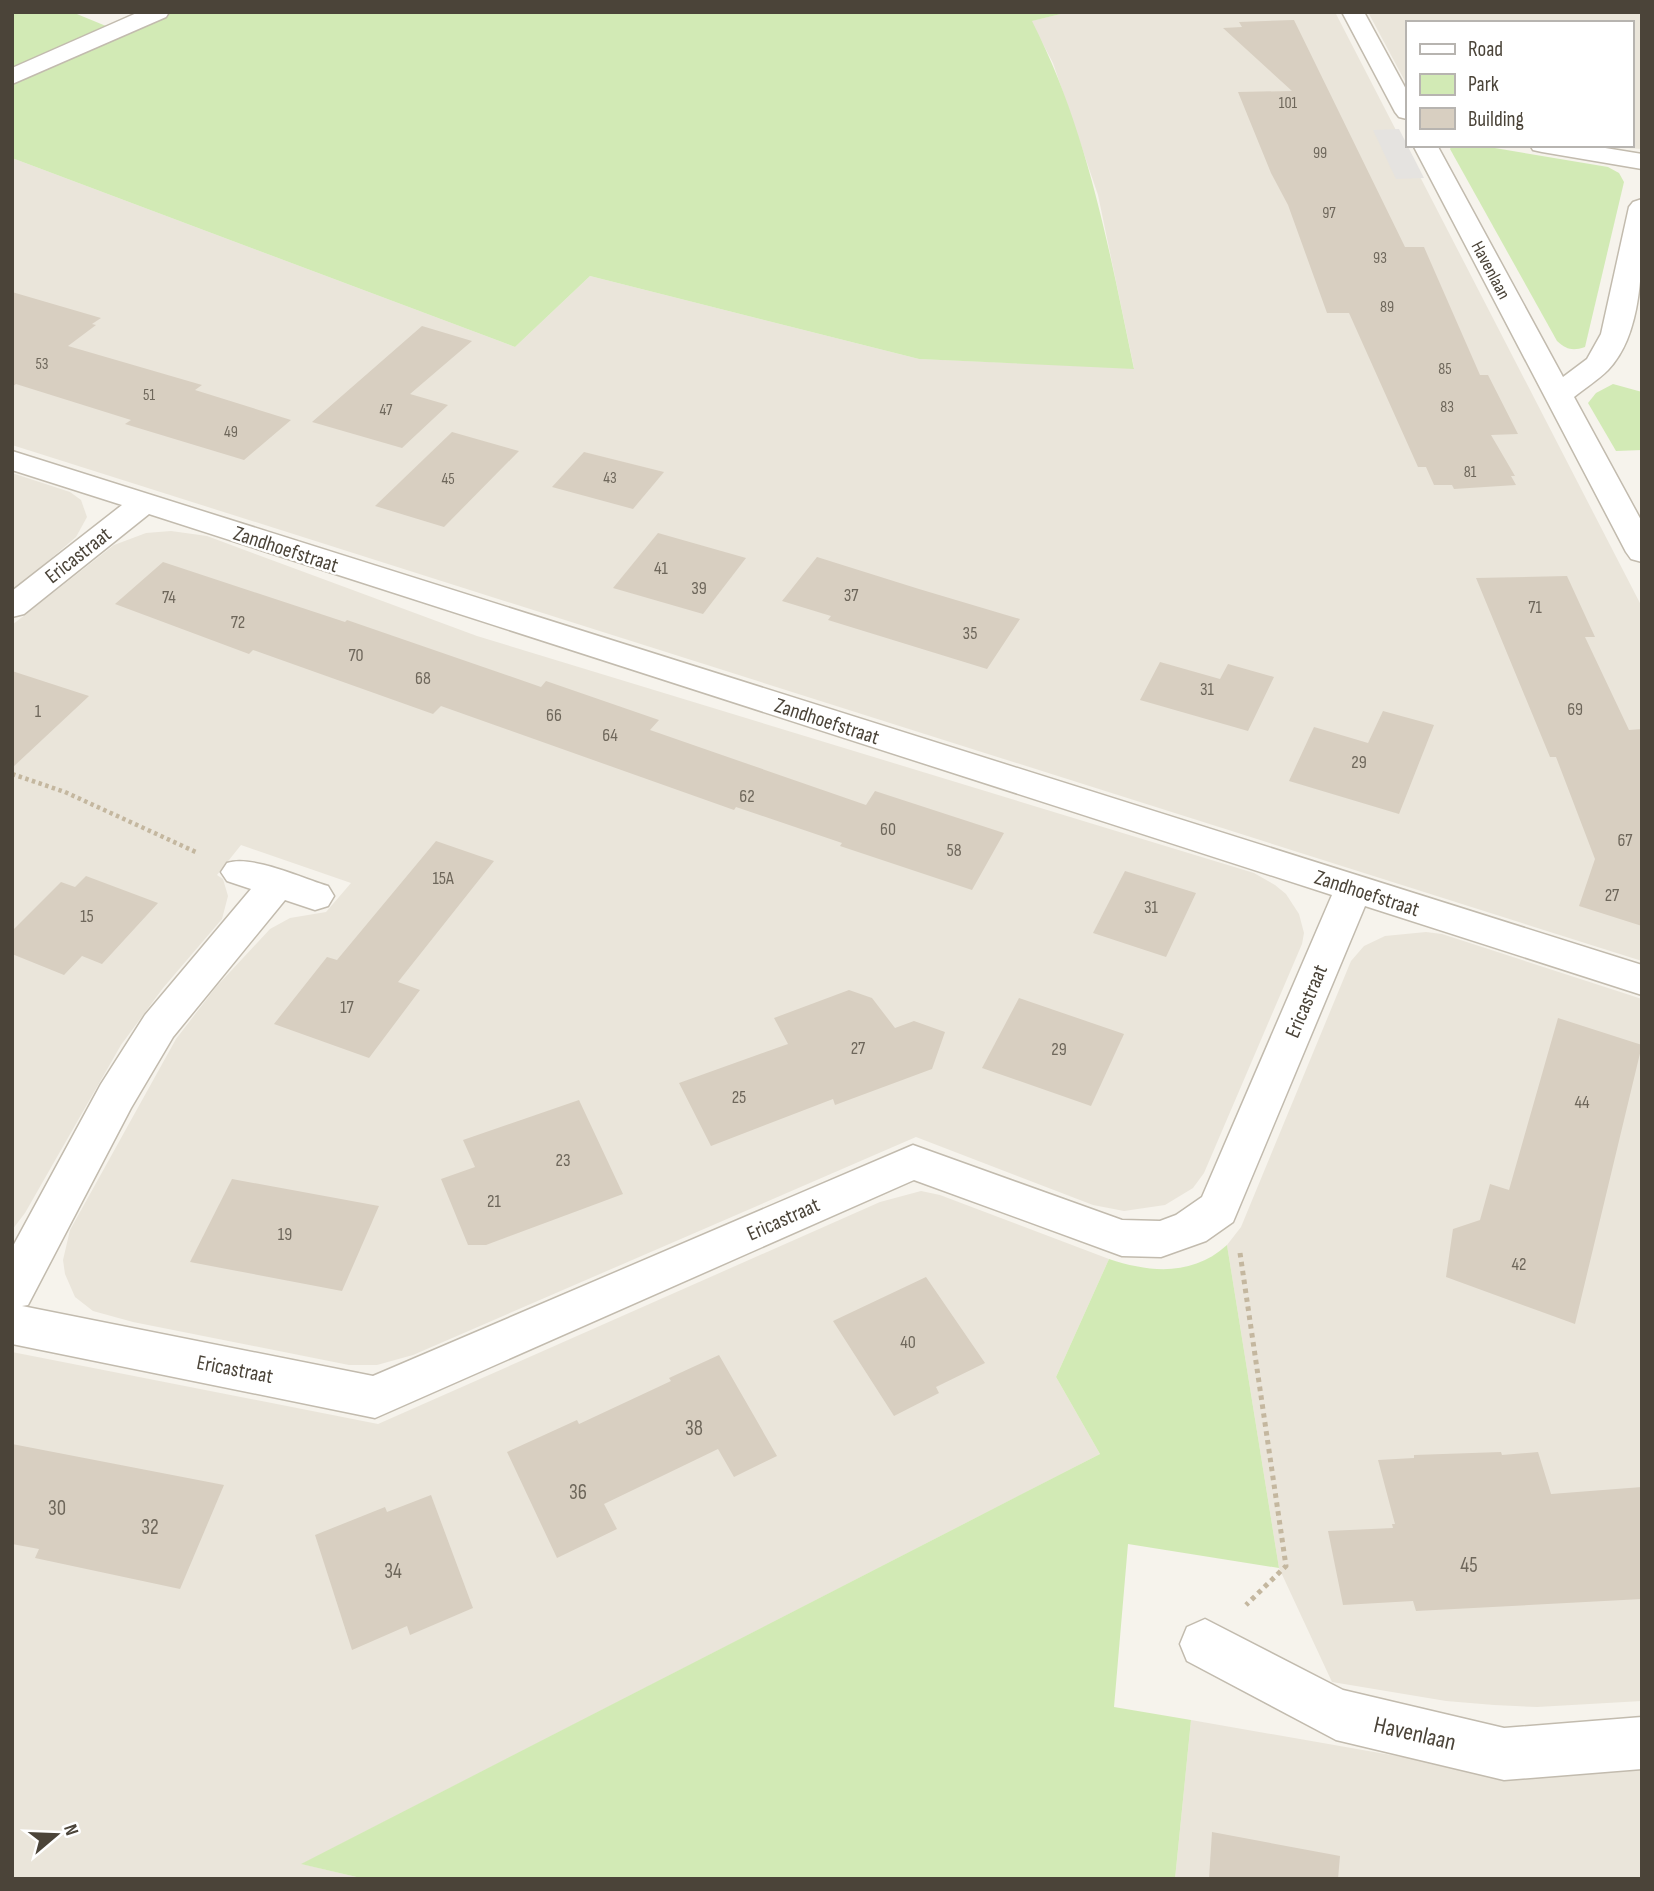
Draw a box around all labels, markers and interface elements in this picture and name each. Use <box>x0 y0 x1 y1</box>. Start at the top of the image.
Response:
legend <box>1406 21 1633 147</box>
text: Road <box>1468 37 1503 62</box>
text: Park <box>1468 72 1499 97</box>
house number: 101 <box>1279 94 1298 113</box>
text: Building <box>1468 107 1524 132</box>
house number: 99 <box>1313 144 1327 163</box>
house number: 97 <box>1322 204 1336 223</box>
street label: Havenlaan <box>1467 238 1515 303</box>
house number: 93 <box>1373 249 1387 268</box>
house number: 89 <box>1380 298 1394 317</box>
house number: 53 <box>35 355 49 374</box>
house number: 85 <box>1438 360 1452 379</box>
house number: 51 <box>143 386 155 405</box>
house number: 83 <box>1440 398 1454 417</box>
house number: 47 <box>380 401 393 420</box>
house number: 49 <box>224 423 238 442</box>
house number: 81 <box>1464 463 1477 482</box>
house number: 43 <box>603 469 617 488</box>
house number: 45 <box>441 470 455 489</box>
street label: Zandhoefstraat <box>230 521 341 578</box>
street label: Ericastraat <box>40 522 116 589</box>
house number: 41 <box>654 558 669 579</box>
house number: 39 <box>691 578 707 599</box>
house number: 37 <box>844 585 859 606</box>
house number: 74 <box>162 587 176 608</box>
house number: 71 <box>1528 597 1542 618</box>
house number: 72 <box>231 612 245 633</box>
house number: 35 <box>963 623 977 644</box>
house number: 70 <box>348 645 364 666</box>
house number: 68 <box>415 668 431 689</box>
house number: 31 <box>1200 679 1215 700</box>
street label: Zandhoefstraat <box>771 693 882 750</box>
house number: 69 <box>1567 699 1583 720</box>
house number: 1 <box>35 701 42 722</box>
house number: 66 <box>546 705 562 726</box>
house number: 64 <box>602 725 618 746</box>
house number: 29 <box>1351 752 1367 773</box>
house number: 62 <box>739 786 755 807</box>
house number: 60 <box>880 819 896 840</box>
house number: 67 <box>1617 830 1633 851</box>
house number: 58 <box>946 840 962 861</box>
street label: Zandhoefstraat <box>1311 865 1422 922</box>
house number: 15A <box>432 868 454 889</box>
house number: 27 <box>1605 885 1620 906</box>
house number: 31 <box>1144 897 1159 918</box>
house number: 15 <box>80 906 94 927</box>
street label: Ericastraat <box>1280 961 1333 1042</box>
house number: 17 <box>340 997 355 1018</box>
house number: 27 <box>851 1038 866 1059</box>
house number: 29 <box>1051 1039 1067 1060</box>
house number: 25 <box>732 1087 746 1108</box>
house number: 44 <box>1574 1092 1590 1113</box>
house number: 23 <box>556 1150 571 1171</box>
house number: 21 <box>487 1191 502 1212</box>
street label: Ericastraat <box>743 1192 823 1247</box>
house number: 19 <box>278 1224 292 1245</box>
house number: 42 <box>1511 1254 1527 1275</box>
house number: 40 <box>900 1332 916 1353</box>
street label: Ericastraat <box>195 1350 275 1389</box>
house number: 38 <box>685 1416 703 1441</box>
house number: 36 <box>569 1480 587 1505</box>
house number: 30 <box>48 1496 66 1521</box>
house number: 32 <box>141 1515 159 1540</box>
house number: 45 <box>1460 1553 1478 1578</box>
house number: 34 <box>384 1559 402 1584</box>
street label: Havenlaan <box>1371 1710 1459 1757</box>
north arrow <box>21 1800 91 1870</box>
text: N <box>58 1821 83 1838</box>

